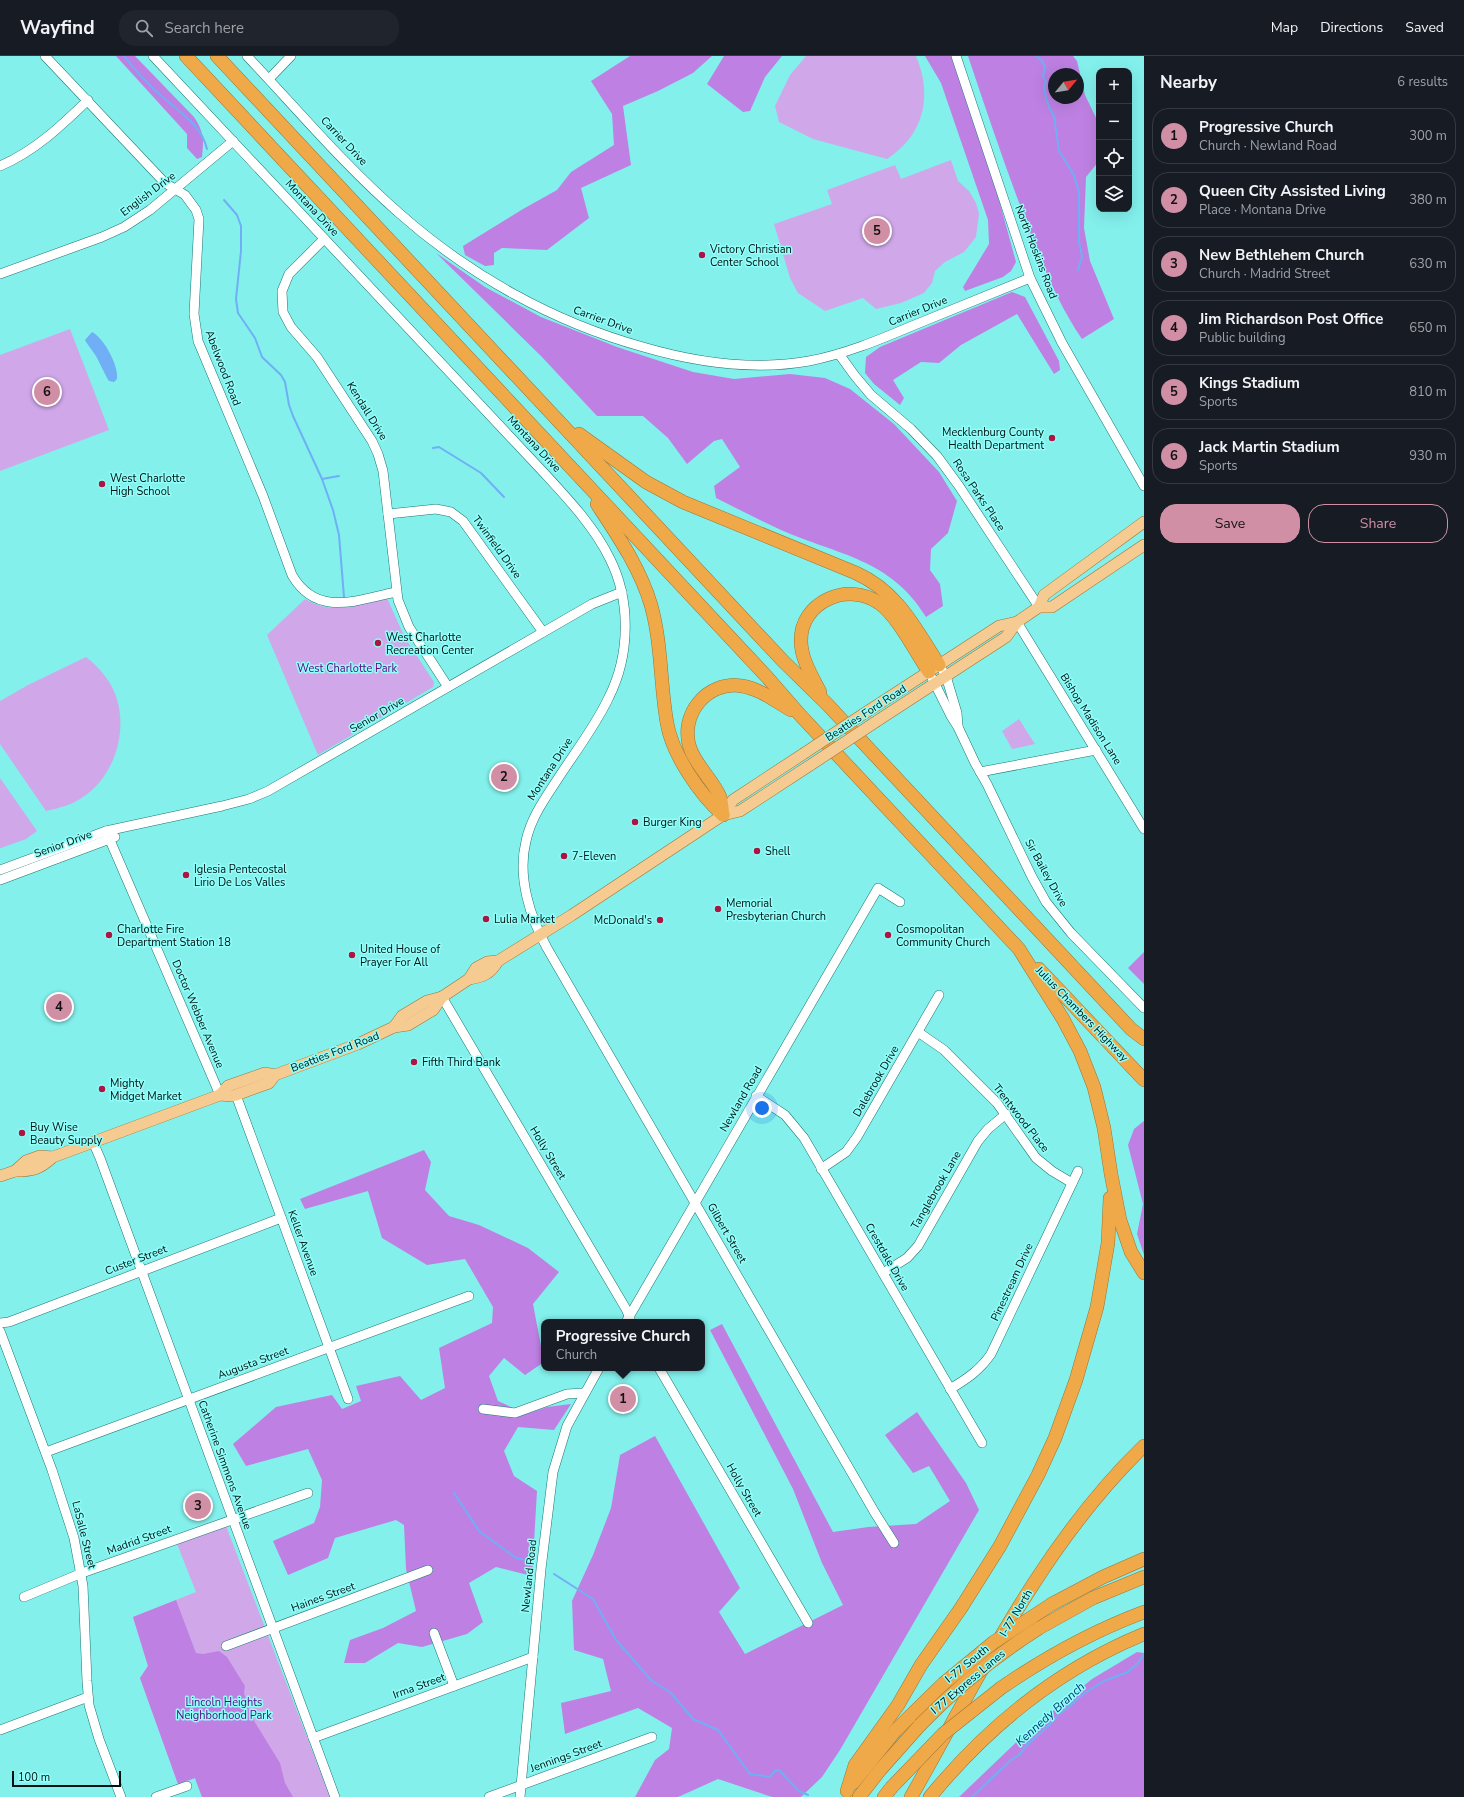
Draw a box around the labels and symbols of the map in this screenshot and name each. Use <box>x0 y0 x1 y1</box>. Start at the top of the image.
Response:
north arrow <box>1048 68 1084 104</box>
street label: Carrier Drive <box>317 113 371 169</box>
street label: English Drive <box>117 168 179 220</box>
street label: Montana Drive <box>282 176 342 240</box>
street label: North Hoskins Road <box>1011 203 1061 301</box>
pin: 5 <box>864 216 890 246</box>
place label: Victory Christian Center School <box>709 242 792 270</box>
marker: Victory Christian Center School <box>697 250 707 260</box>
street label: Carrier Drive <box>886 292 950 330</box>
street label: Carrier Drive <box>571 302 635 338</box>
street label: Abelwood Road <box>202 328 244 408</box>
pin: 6 <box>34 377 60 407</box>
street label: Kendall Drive <box>343 379 391 443</box>
street label: Montana Drive <box>504 412 564 476</box>
place label: Mecklenburg County Health Department <box>942 425 1044 453</box>
marker: Mecklenburg County Health Department <box>1047 433 1057 443</box>
street label: Rosa Parks Place <box>949 456 1009 534</box>
place label: West Charlotte High School <box>110 471 185 499</box>
marker: West Charlotte High School <box>97 479 107 489</box>
street label: Twinfield Drive <box>469 512 525 582</box>
place label: West Charlotte Recreation Center <box>386 630 474 658</box>
marker: West Charlotte Recreation Center <box>373 638 383 648</box>
park label: West Charlotte Park <box>297 661 398 676</box>
street label: Bishop Madison Lane <box>1057 670 1125 768</box>
street label: Beatties Ford Road <box>823 681 909 745</box>
street label: Senior Drive <box>347 693 407 737</box>
street label: Montana Drive <box>524 734 576 803</box>
pin: 2 <box>491 762 517 792</box>
place label: Burger King <box>643 815 702 830</box>
marker: Burger King <box>630 817 640 827</box>
street label: Senior Drive <box>32 827 94 861</box>
street label: Sir Bailey Drive <box>1021 836 1071 910</box>
place label: Shell <box>765 844 791 859</box>
marker: Shell <box>752 846 762 856</box>
place label: 7-Eleven <box>572 849 616 864</box>
marker: 7-Eleven <box>559 851 569 861</box>
place label: Iglesia Pentecostal Lirio De Los Valles <box>194 862 287 890</box>
marker: Iglesia Pentecostal Lirio De Los Valles <box>181 870 191 880</box>
place label: Memorial Presbyterian Church <box>726 896 826 924</box>
marker: Memorial Presbyterian Church <box>713 904 723 914</box>
place label: Lulia Market <box>494 912 555 927</box>
place label: McDonald's <box>594 913 652 928</box>
marker: Lulia Market <box>481 914 491 924</box>
marker: McDonald's <box>655 915 665 925</box>
place label: Charlotte Fire Department Station 18 <box>117 922 231 950</box>
place label: Cosmopolitan Community Church <box>896 922 990 950</box>
marker: Charlotte Fire Department Station 18 <box>104 930 114 940</box>
marker: Cosmopolitan Community Church <box>883 930 893 940</box>
place label: United House of Prayer For All <box>360 942 440 970</box>
marker: United House of Prayer For All <box>347 950 357 960</box>
street label: Doctor Webber Avenue <box>168 958 228 1071</box>
street label: Julius Chambers Highway <box>1032 962 1132 1065</box>
pin: 4 <box>46 992 72 1022</box>
street label: Beatties Ford Road <box>289 1028 381 1076</box>
street label: Dalebrook Drive <box>850 1042 903 1119</box>
place label: Fifth Third Bank <box>422 1055 501 1070</box>
marker: Fifth Third Bank <box>409 1057 419 1067</box>
street label: Newland Road <box>716 1063 766 1135</box>
place label: Mighty Midget Market <box>110 1076 182 1104</box>
street label: Trentwood Place <box>989 1081 1053 1156</box>
marker: Mighty Midget Market <box>97 1084 107 1094</box>
your location <box>752 1098 772 1118</box>
place label: Buy Wise Beauty Supply <box>30 1120 103 1148</box>
street label: Holly Street <box>526 1124 570 1182</box>
marker: Buy Wise Beauty Supply <box>17 1128 27 1138</box>
street label: Tanglebrook Lane <box>907 1148 965 1232</box>
street label: Gilbert Street <box>704 1200 750 1266</box>
street label: Keller Avenue <box>284 1208 322 1278</box>
street label: Crestdale Drive <box>861 1220 913 1294</box>
street label: Pinestream Drive <box>987 1240 1037 1324</box>
street label: Custer Street <box>103 1241 169 1279</box>
street label: Augusta Street <box>215 1343 291 1383</box>
pin: 1 <box>610 1384 636 1414</box>
street label: Catherine Simmons Avenue <box>195 1398 255 1532</box>
street label: Holly Street <box>723 1461 765 1520</box>
pin: 3 <box>185 1491 211 1521</box>
street label: LaSalle Street <box>68 1499 100 1571</box>
street label: Madrid Street <box>105 1521 173 1559</box>
street label: Newland Road <box>518 1539 540 1613</box>
street label: Haines Street <box>289 1578 357 1616</box>
street label: I-77 North <box>996 1587 1036 1639</box>
street label: I-77 South <box>942 1642 992 1686</box>
street label: I 77 Express Lanes <box>928 1646 1008 1718</box>
street label: Irma Street <box>391 1670 447 1702</box>
water label: Kennedy Branch <box>1012 1679 1088 1749</box>
park label: Lincoln Heights Neighborhood Park <box>176 1695 272 1723</box>
street label: Jennings Street <box>527 1736 604 1776</box>
scale bar <box>12 1769 121 1788</box>

